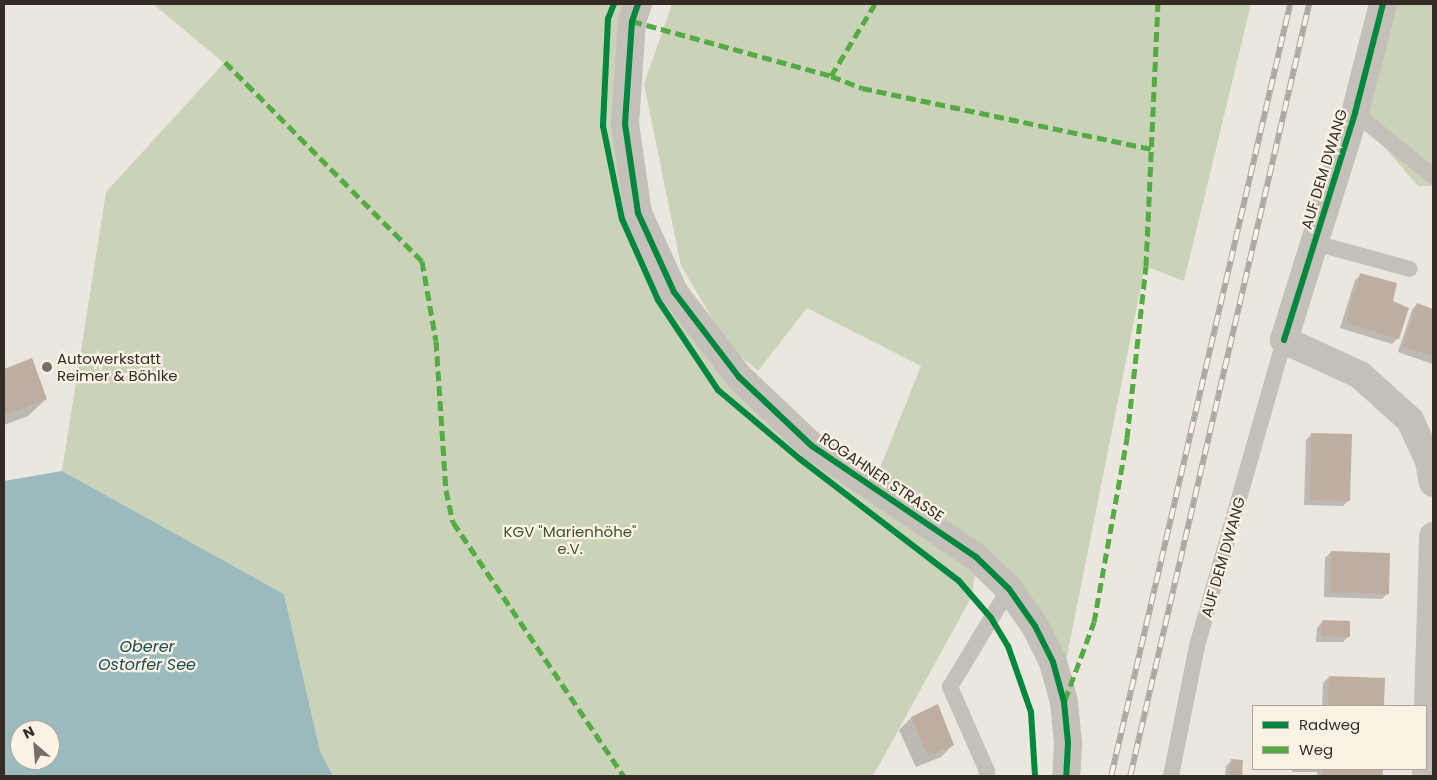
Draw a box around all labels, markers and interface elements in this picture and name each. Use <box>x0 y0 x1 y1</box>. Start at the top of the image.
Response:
street label: AUF DEM DWANG <box>1297 107 1351 231</box>
place label: Autowerkstatt Reimer & Böhlke <box>57 349 178 384</box>
marker: Autowerkstatt Reimer & Böhlke <box>41 361 53 373</box>
street label: ROGAHNER STRASSE <box>816 429 948 525</box>
street label: AUF DEM DWANG <box>1197 495 1249 619</box>
park label: KGV "Marienhöhe" e.V. <box>504 522 636 557</box>
water label: Oberer Ostorfer See <box>98 637 196 675</box>
legend <box>1252 705 1427 770</box>
text: Radweg <box>1299 714 1360 735</box>
north arrow <box>10 720 60 770</box>
text: N <box>19 721 38 744</box>
text: Weg <box>1299 739 1333 760</box>

